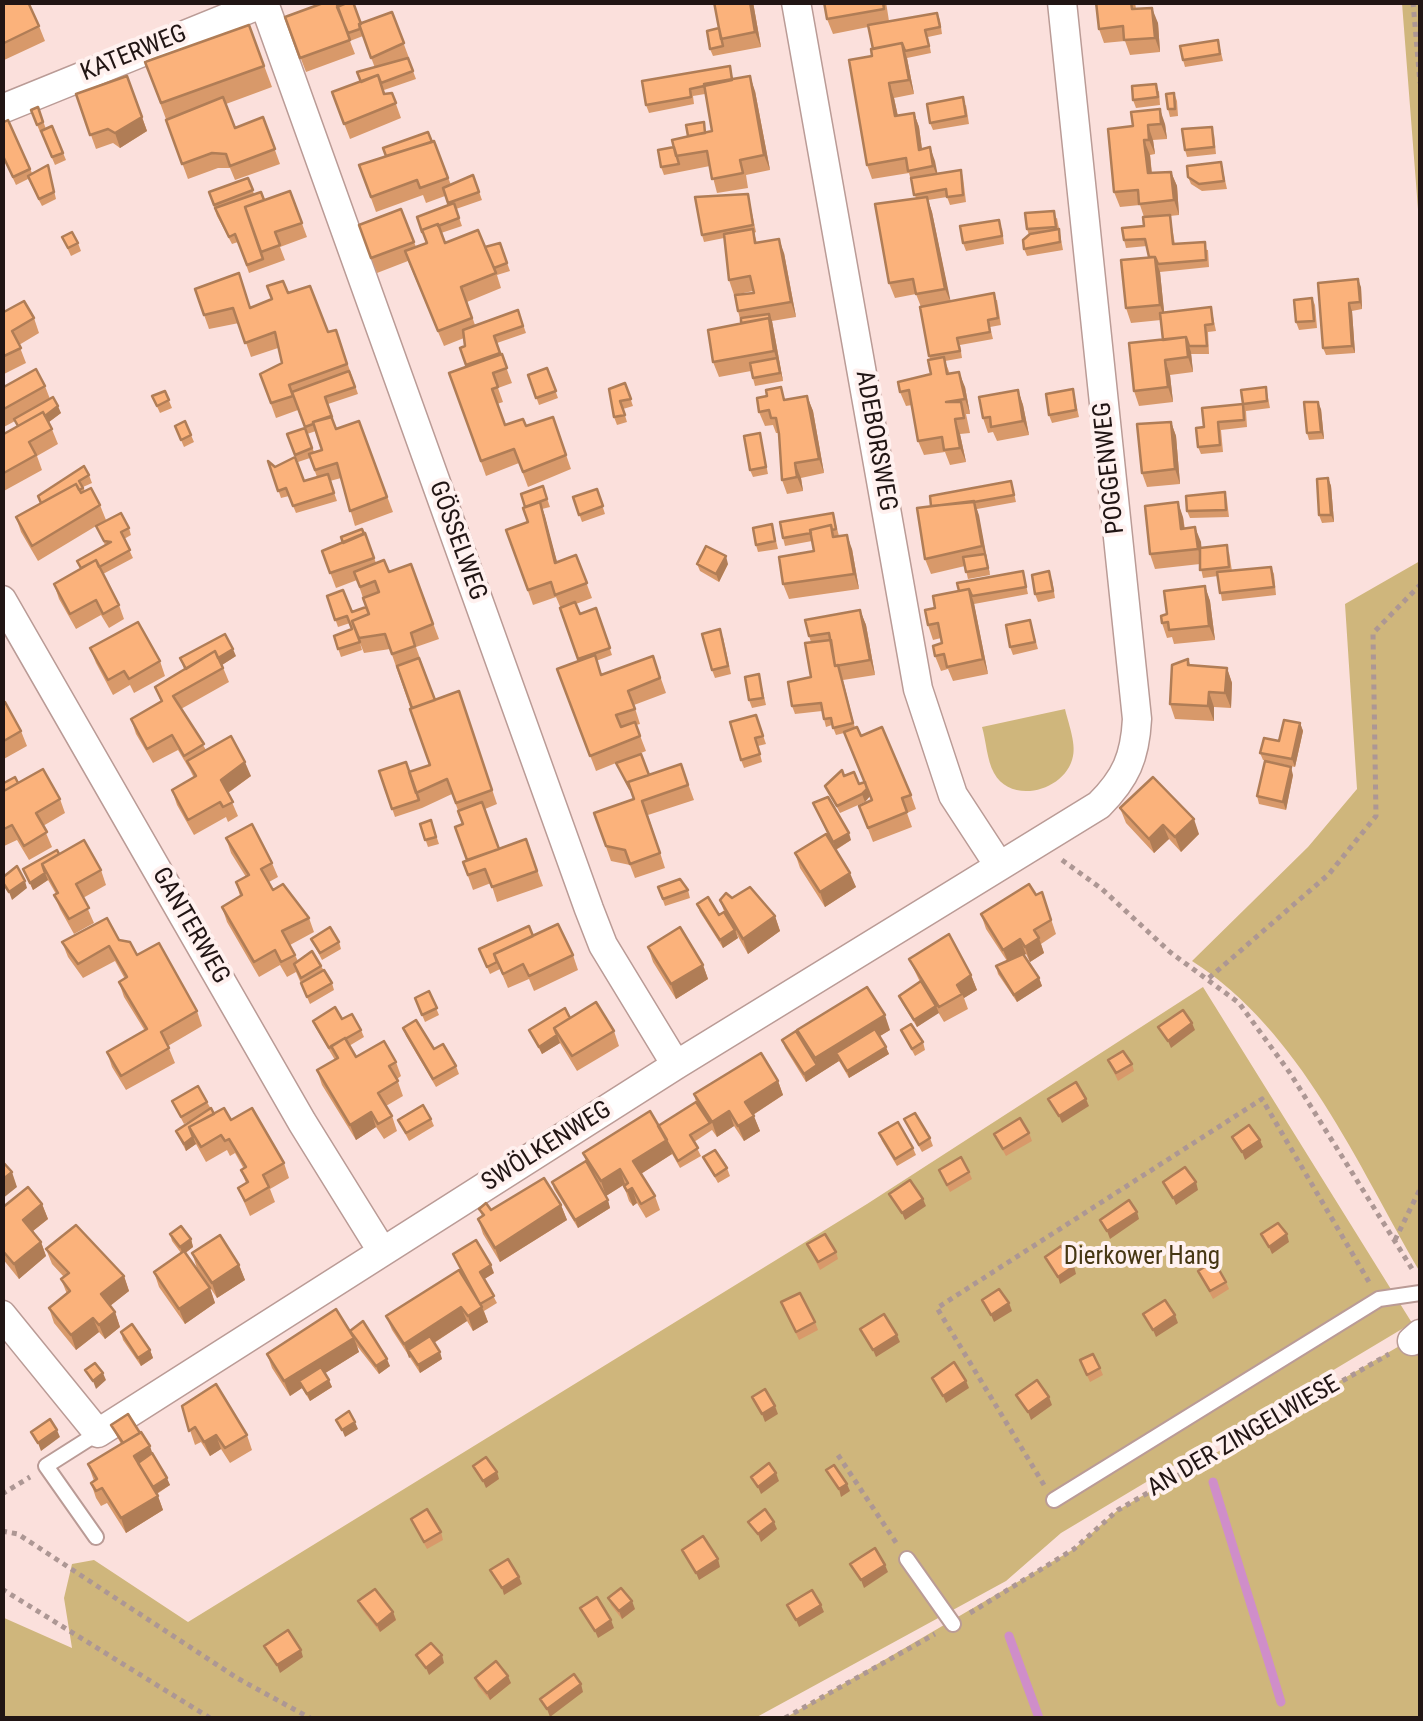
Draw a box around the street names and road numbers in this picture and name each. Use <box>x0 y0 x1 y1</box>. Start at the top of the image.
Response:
street label: KATERWEG <box>77 19 191 89</box>
street label: ADEBORSWEG <box>848 368 902 514</box>
street label: POGGENWEG <box>1088 401 1132 535</box>
street label: GÖSSELWEG <box>422 477 492 605</box>
street label: GANTERWEG <box>145 863 235 989</box>
street label: SWÖLKENWEG <box>477 1095 617 1199</box>
street label: AN DER ZINGELWIESE <box>1143 1370 1345 1504</box>

